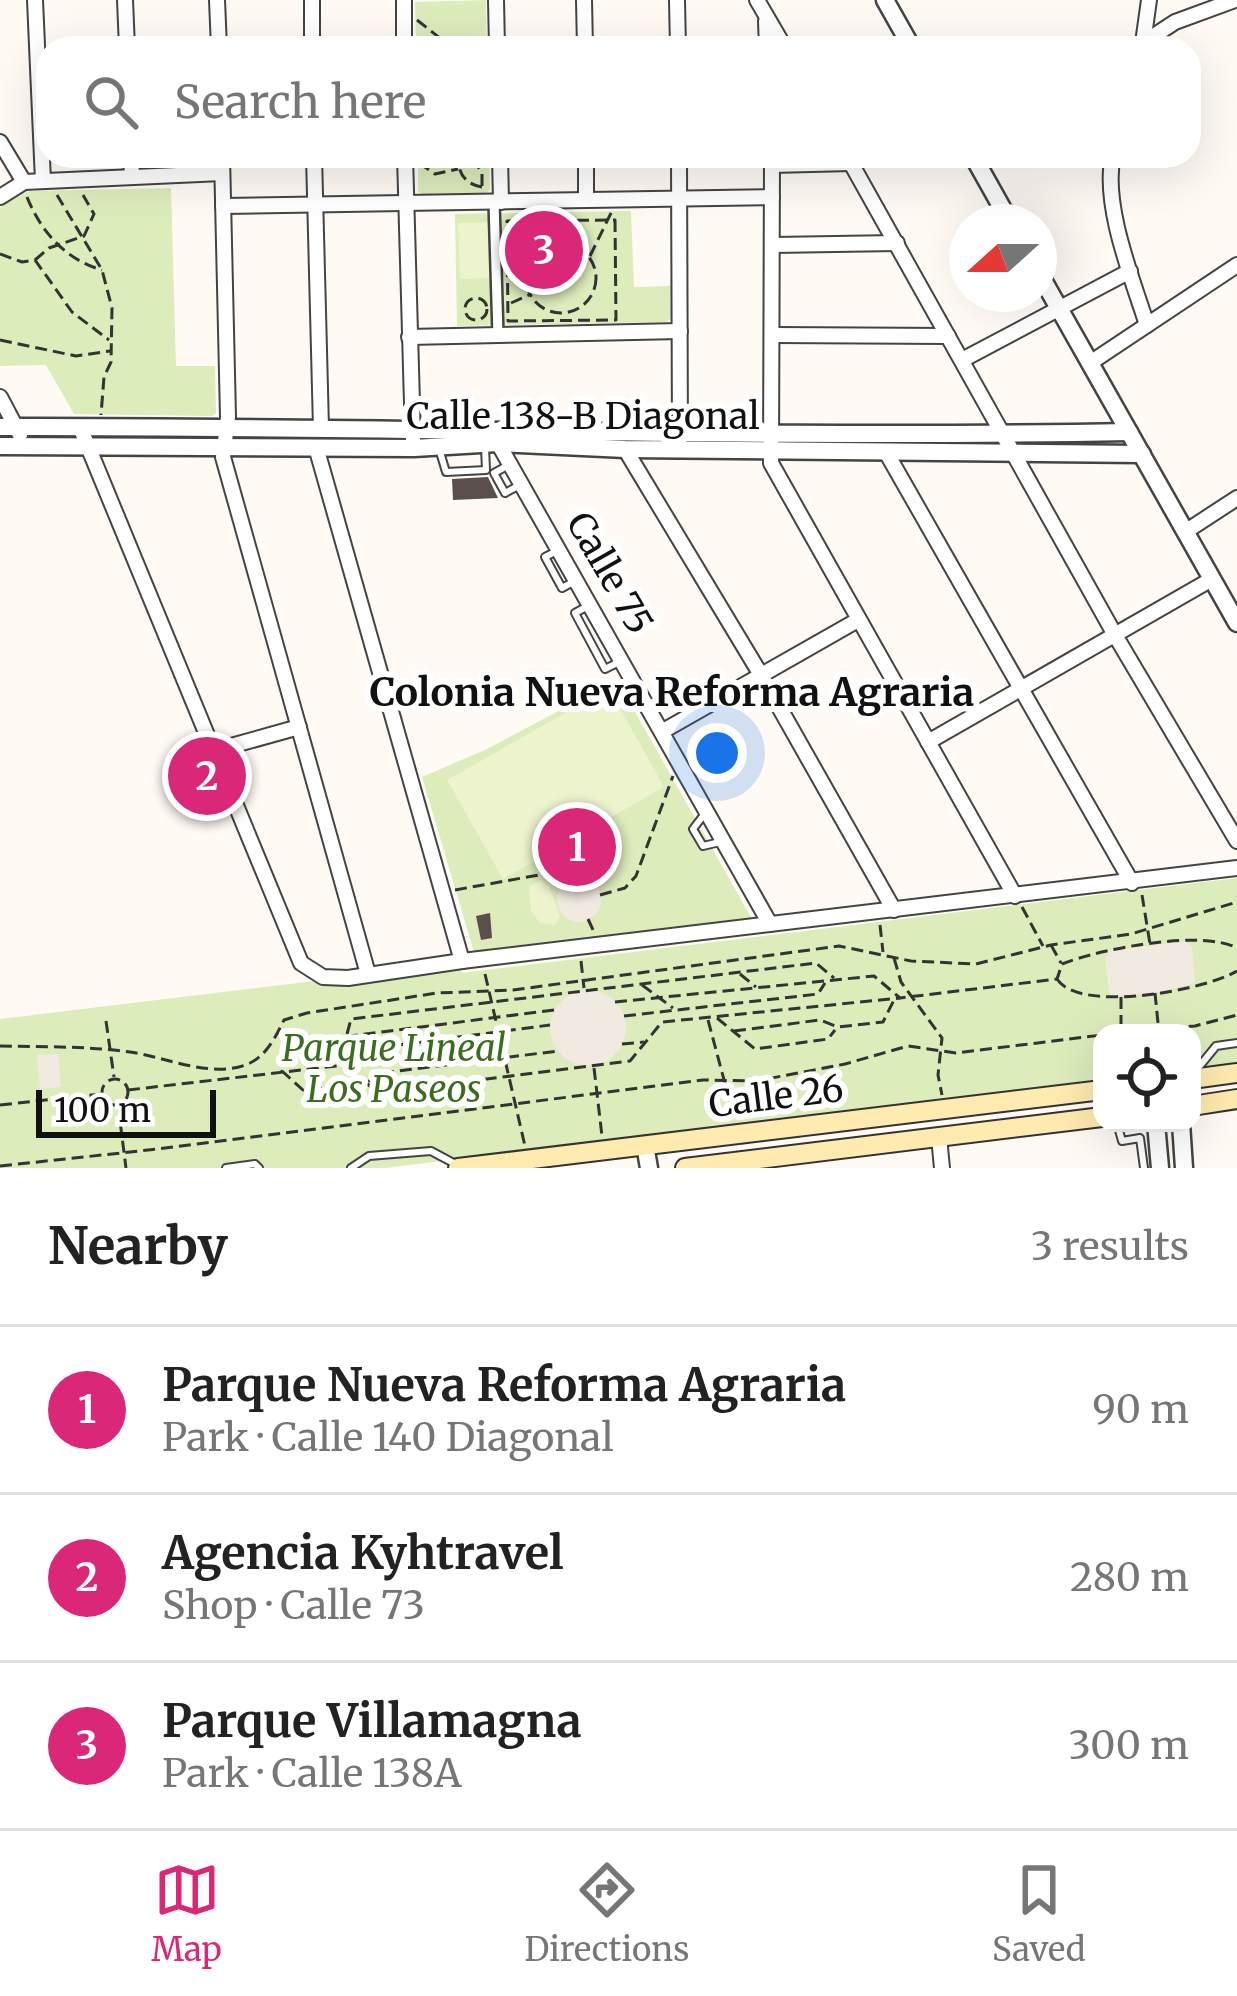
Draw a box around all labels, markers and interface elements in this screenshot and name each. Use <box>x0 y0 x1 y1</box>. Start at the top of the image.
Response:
search box <box>36 36 1201 168</box>
icon: search <box>78 69 144 135</box>
text: Search here <box>174 74 426 130</box>
north arrow <box>949 204 1057 312</box>
pin: 3 <box>505 205 583 295</box>
street label: Calle 138-B Diagonal <box>406 394 760 439</box>
street label: Calle 75 <box>557 504 662 642</box>
district label: Colonia Nueva Reforma Agraria <box>370 668 974 717</box>
your location <box>687 723 747 783</box>
pin: 2 <box>168 731 246 821</box>
pin: 1 <box>538 802 616 892</box>
map controls <box>1093 1024 1201 1132</box>
button: locate <box>1093 1024 1201 1132</box>
park label: Parque Lineal Los Paseos <box>282 1026 506 1112</box>
street label: Calle 26 <box>706 1066 846 1127</box>
scale bar <box>36 1084 216 1137</box>
text: 100 m <box>54 1090 151 1131</box>
text: Nearby <box>48 1214 228 1278</box>
text: 3 results <box>1031 1222 1189 1271</box>
text: Parque Nueva Reforma Agraria <box>162 1357 846 1413</box>
text: 1 <box>78 1385 96 1434</box>
text: 90 m <box>1092 1385 1189 1434</box>
text: Park · Calle 140 Diagonal <box>162 1413 614 1462</box>
text: Agencia Kyhtravel <box>162 1525 564 1581</box>
text: 2 <box>76 1553 98 1602</box>
text: 280 m <box>1070 1553 1189 1602</box>
text: Shop · Calle 73 <box>162 1581 425 1630</box>
text: Parque Villamagna <box>162 1693 582 1749</box>
text: 3 <box>76 1721 98 1770</box>
text: 300 m <box>1069 1721 1189 1770</box>
text: Park · Calle 138A <box>162 1749 461 1798</box>
tab: Map <box>151 1857 222 1970</box>
tab: Directions <box>524 1857 689 1970</box>
tab: Saved <box>992 1857 1086 1970</box>

